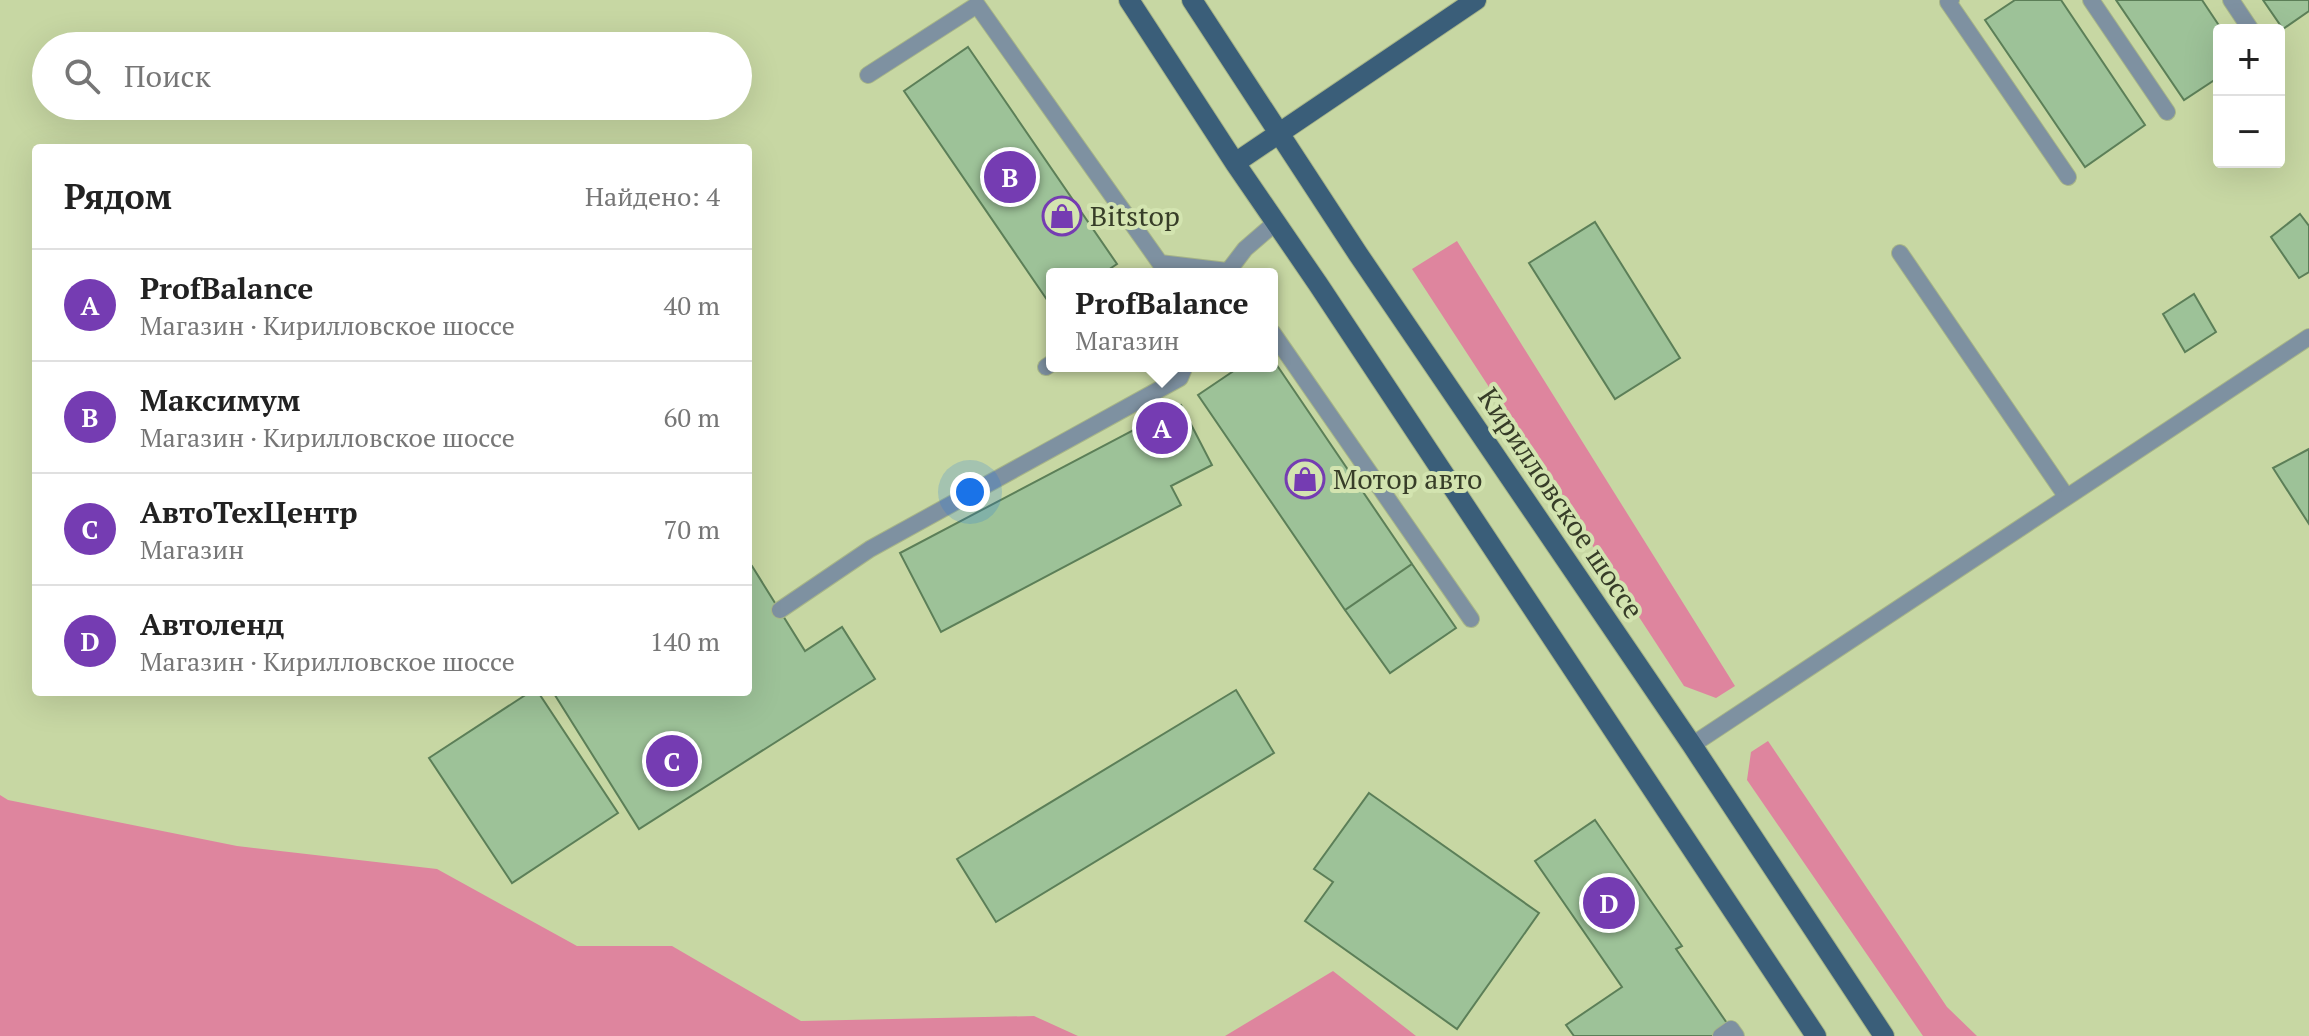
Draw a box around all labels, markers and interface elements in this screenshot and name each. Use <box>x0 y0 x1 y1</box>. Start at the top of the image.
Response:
map controls <box>2213 24 2285 168</box>
button: + <box>2213 24 2285 96</box>
search box <box>32 32 752 120</box>
icon: search <box>60 54 104 98</box>
text: Поиск <box>124 56 211 96</box>
button: − <box>2213 96 2285 168</box>
pin: B <box>984 147 1036 207</box>
text: Рядом <box>64 174 172 219</box>
text: Найдено: 4 <box>585 179 720 213</box>
shop icon: Bitstop <box>1041 195 1083 237</box>
place label: Bitstop <box>1090 197 1180 234</box>
text: ProfBalance <box>140 268 313 308</box>
popup <box>1046 268 1278 372</box>
text: ProfBalance <box>1075 283 1249 323</box>
text: A <box>81 288 99 322</box>
text: 40 m <box>664 288 720 322</box>
text: Магазин · Кирилловское шоссе <box>140 308 515 342</box>
text: Магазин <box>1075 323 1180 357</box>
text: Максимум <box>140 380 300 420</box>
street label: Кирилловское шоссе <box>1470 380 1653 625</box>
pin: A <box>1136 398 1188 458</box>
text: B <box>82 400 98 434</box>
text: 60 m <box>664 400 720 434</box>
text: Магазин · Кирилловское шоссе <box>140 420 515 454</box>
shop icon: Мотор авто <box>1284 458 1326 500</box>
place label: Мотор авто <box>1333 460 1483 497</box>
your location <box>950 472 990 512</box>
text: АвтоТехЦентр <box>140 492 358 532</box>
text: C <box>82 512 98 546</box>
text: 70 m <box>664 512 720 546</box>
text: Магазин <box>140 532 244 566</box>
text: Автоленд <box>140 604 284 644</box>
text: D <box>80 624 100 658</box>
text: 140 m <box>650 624 720 658</box>
text: Магазин · Кирилловское шоссе <box>140 644 515 678</box>
pin: C <box>646 731 698 791</box>
pin: D <box>1583 873 1635 933</box>

